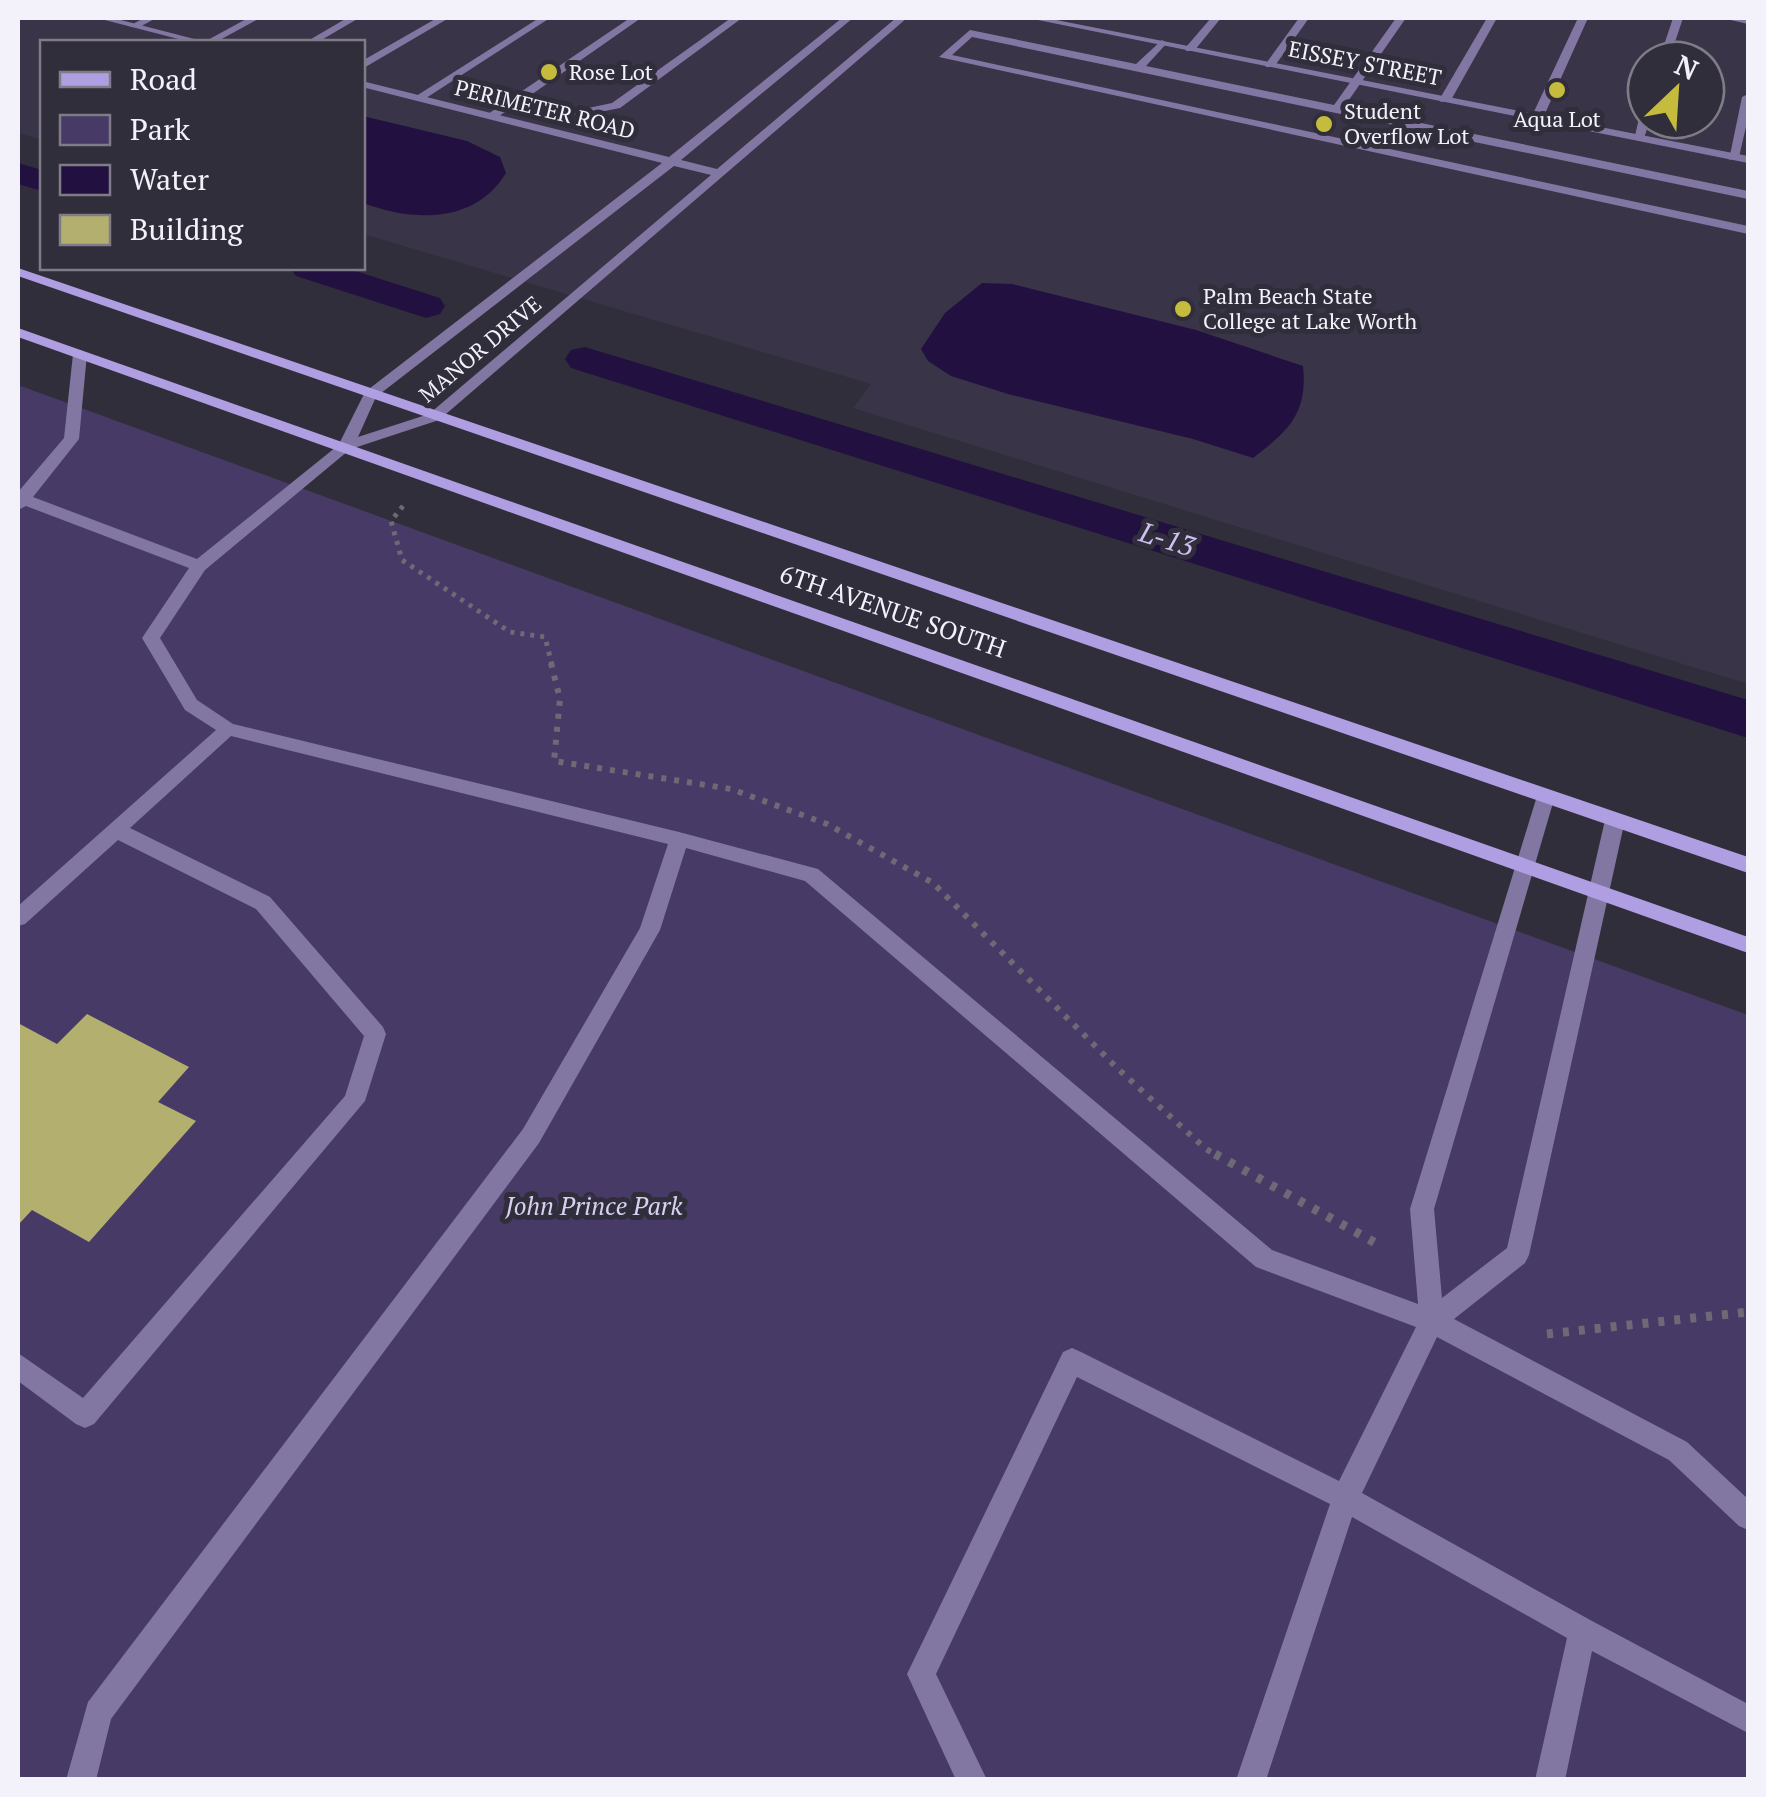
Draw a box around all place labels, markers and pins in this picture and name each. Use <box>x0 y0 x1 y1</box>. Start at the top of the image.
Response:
place label: Rose Lot <box>569 57 653 86</box>
marker: Rose Lot <box>538 61 560 83</box>
marker: Aqua Lot <box>1546 79 1568 101</box>
place label: Student Overflow Lot <box>1344 96 1469 150</box>
place label: Aqua Lot <box>1513 104 1601 133</box>
marker: Student Overflow Lot <box>1313 113 1335 135</box>
place label: Palm Beach State College at Lake Worth <box>1203 281 1417 335</box>
marker: Palm Beach State College at Lake Worth <box>1172 298 1194 320</box>

